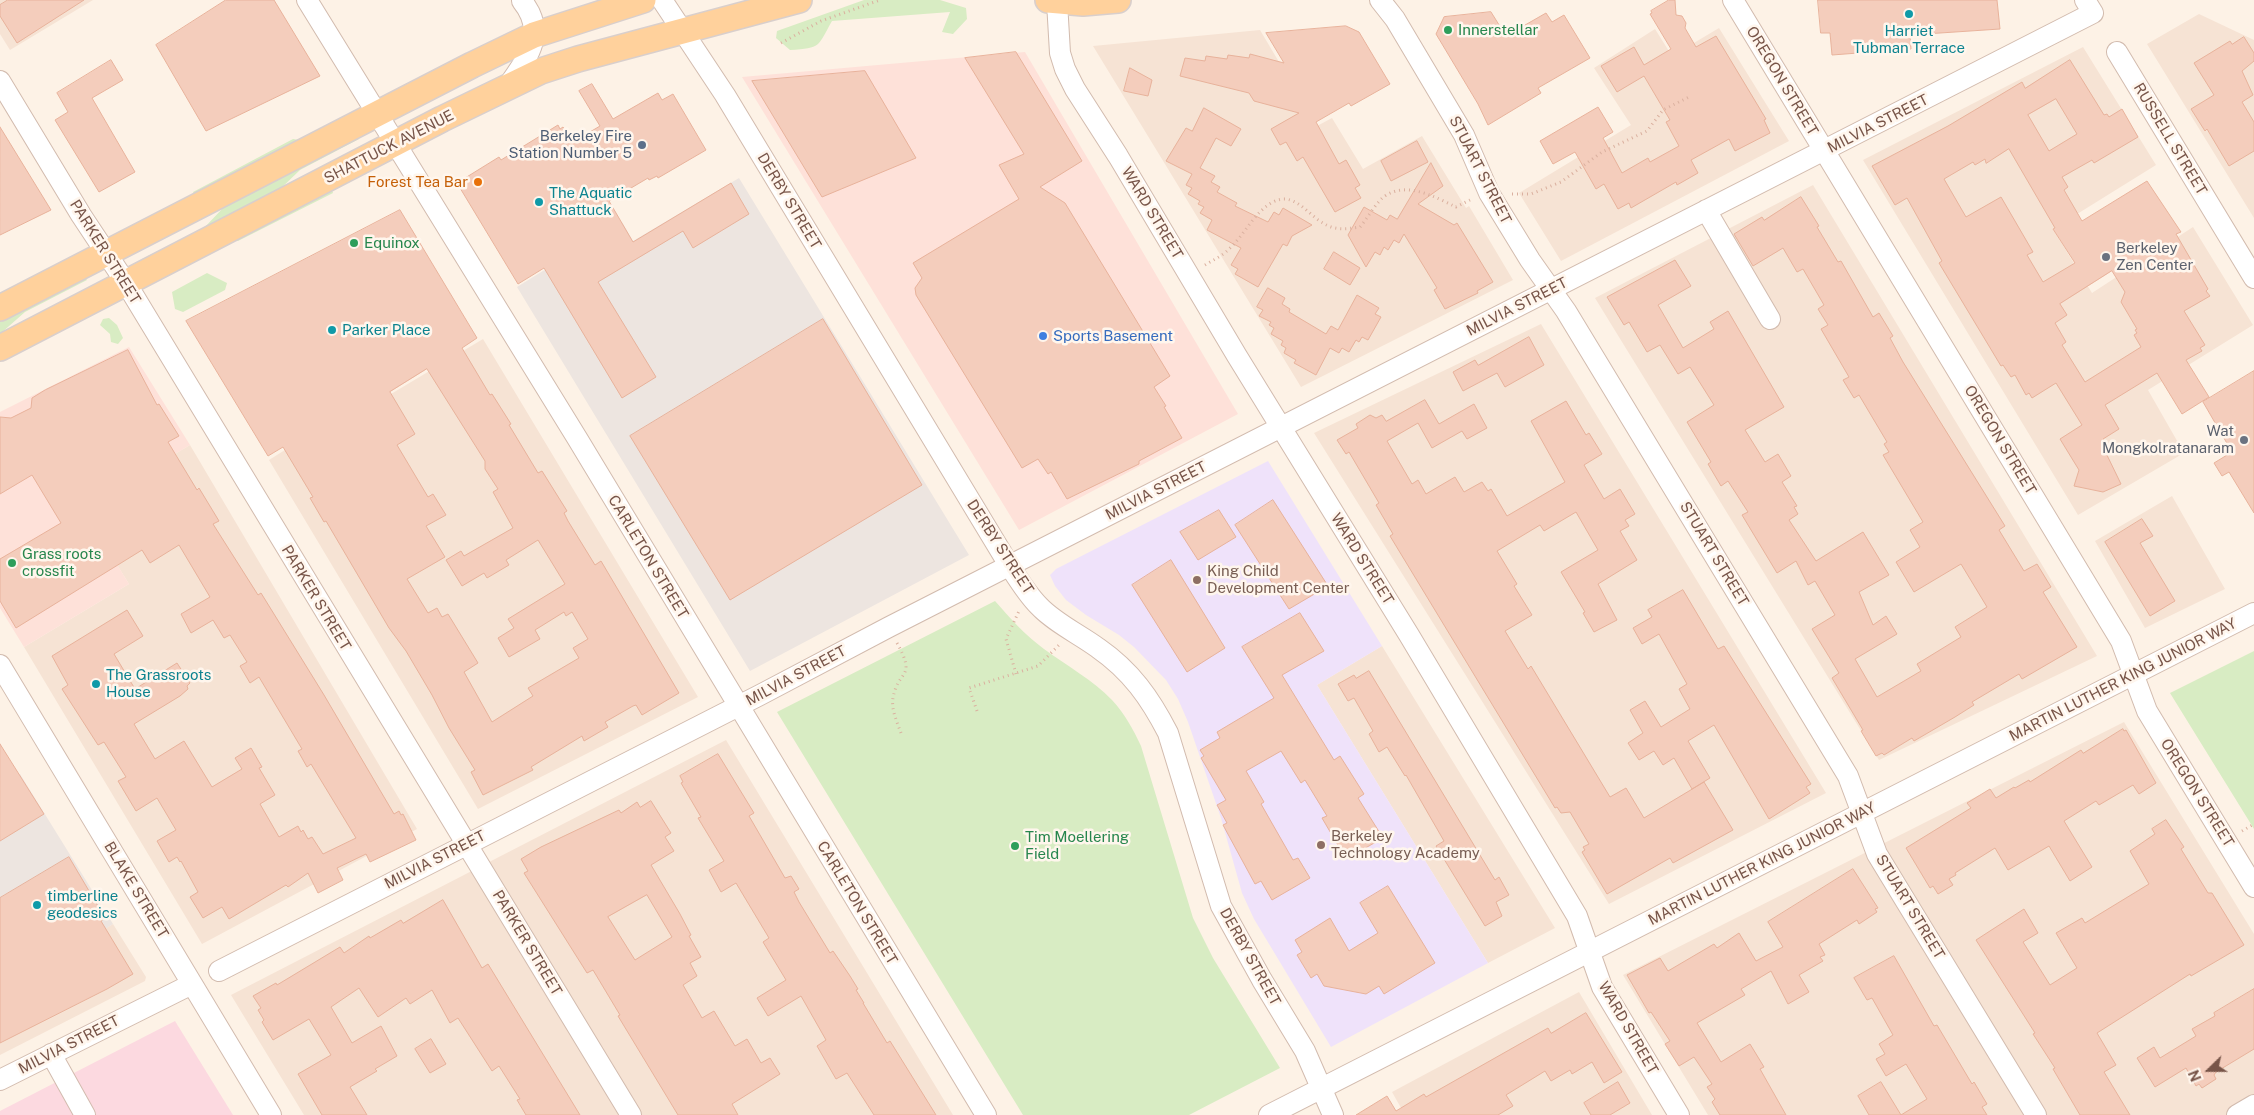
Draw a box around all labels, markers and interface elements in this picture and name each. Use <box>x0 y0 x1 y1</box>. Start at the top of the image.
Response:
marker: Harriet Tubman Terrace <box>1903 8 1915 20</box>
place label: Innerstellar <box>1458 21 1538 39</box>
place label: Harriet Tubman Terrace <box>1853 22 1965 57</box>
street label: OREGON STREET <box>1742 23 1822 139</box>
marker: Innerstellar <box>1442 24 1454 36</box>
street label: RUSSELL STREET <box>2129 80 2211 198</box>
street label: MILVIA STREET <box>1825 91 1931 157</box>
street label: SHATTUCK AVENUE <box>321 106 457 188</box>
street label: STUART STREET <box>1445 113 1515 227</box>
place label: Berkeley Fire Station Number 5 <box>509 127 632 162</box>
marker: Berkeley Fire Station Number 5 <box>636 139 648 151</box>
street label: DERBY STREET <box>753 150 825 252</box>
street label: WARD STREET <box>1117 164 1187 262</box>
place label: Forest Tea Bar <box>367 173 468 191</box>
marker: Forest Tea Bar <box>472 176 484 188</box>
place label: The Aquatic Shattuck <box>549 184 632 219</box>
marker: The Aquatic Shattuck <box>533 196 545 208</box>
street label: PARKER STREET <box>66 197 144 307</box>
place label: Equinox <box>364 234 420 252</box>
marker: Equinox <box>348 237 360 249</box>
place label: Berkeley Zen Center <box>2116 239 2193 274</box>
marker: Berkeley Zen Center <box>2100 251 2112 263</box>
street label: MILVIA STREET <box>1464 274 1570 340</box>
place label: Parker Place <box>342 321 431 339</box>
marker: Parker Place <box>326 324 338 336</box>
place label: Sports Basement <box>1053 327 1173 345</box>
marker: Sports Basement <box>1037 330 1049 342</box>
street label: OREGON STREET <box>1960 382 2040 498</box>
place label: Wat Mongkolratanaram <box>2102 422 2234 457</box>
marker: Wat Mongkolratanaram <box>2238 434 2250 446</box>
street label: MILVIA STREET <box>1103 458 1209 524</box>
street label: CARLETON STREET <box>604 492 692 622</box>
street label: DERBY STREET <box>963 496 1037 598</box>
street label: STUART STREET <box>1676 499 1752 609</box>
street label: WARD STREET <box>1327 510 1397 608</box>
street label: PARKER STREET <box>277 542 355 654</box>
place label: Grass roots crossfit <box>22 545 101 580</box>
marker: Grass roots crossfit <box>6 557 18 569</box>
place label: King Child Development Center <box>1207 562 1350 597</box>
marker: King Child Development Center <box>1191 574 1203 586</box>
street label: MARTIN LUTHER KING JUNIOR WAY <box>2006 615 2240 745</box>
street label: MILVIA STREET <box>743 642 849 710</box>
place label: The Grassroots House <box>106 666 211 701</box>
marker: The Grassroots House <box>90 678 102 690</box>
street label: OREGON STREET <box>2156 736 2238 850</box>
street label: MARTIN LUTHER KING JUNIOR WAY <box>1645 799 1879 929</box>
street label: MILVIA STREET <box>382 827 488 893</box>
place label: Berkeley Technology Academy <box>1331 827 1480 862</box>
place label: Tim Moellering Field <box>1025 828 1129 863</box>
street label: BLAKE STREET <box>100 838 172 942</box>
street label: CARLETON STREET <box>813 838 901 968</box>
marker: Berkeley Technology Academy <box>1315 839 1327 851</box>
marker: Tim Moellering Field <box>1009 840 1021 852</box>
street label: STUART STREET <box>1872 852 1948 962</box>
place label: timberline geodesics <box>47 887 118 922</box>
street label: PARKER STREET <box>488 887 566 999</box>
marker: timberline geodesics <box>31 899 43 911</box>
street label: DERBY STREET <box>1216 905 1284 1009</box>
street label: WARD STREET <box>1594 978 1662 1078</box>
street label: MILVIA STREET <box>16 1012 122 1078</box>
north arrow <box>2184 1045 2234 1095</box>
text: N <box>2186 1068 2205 1084</box>

